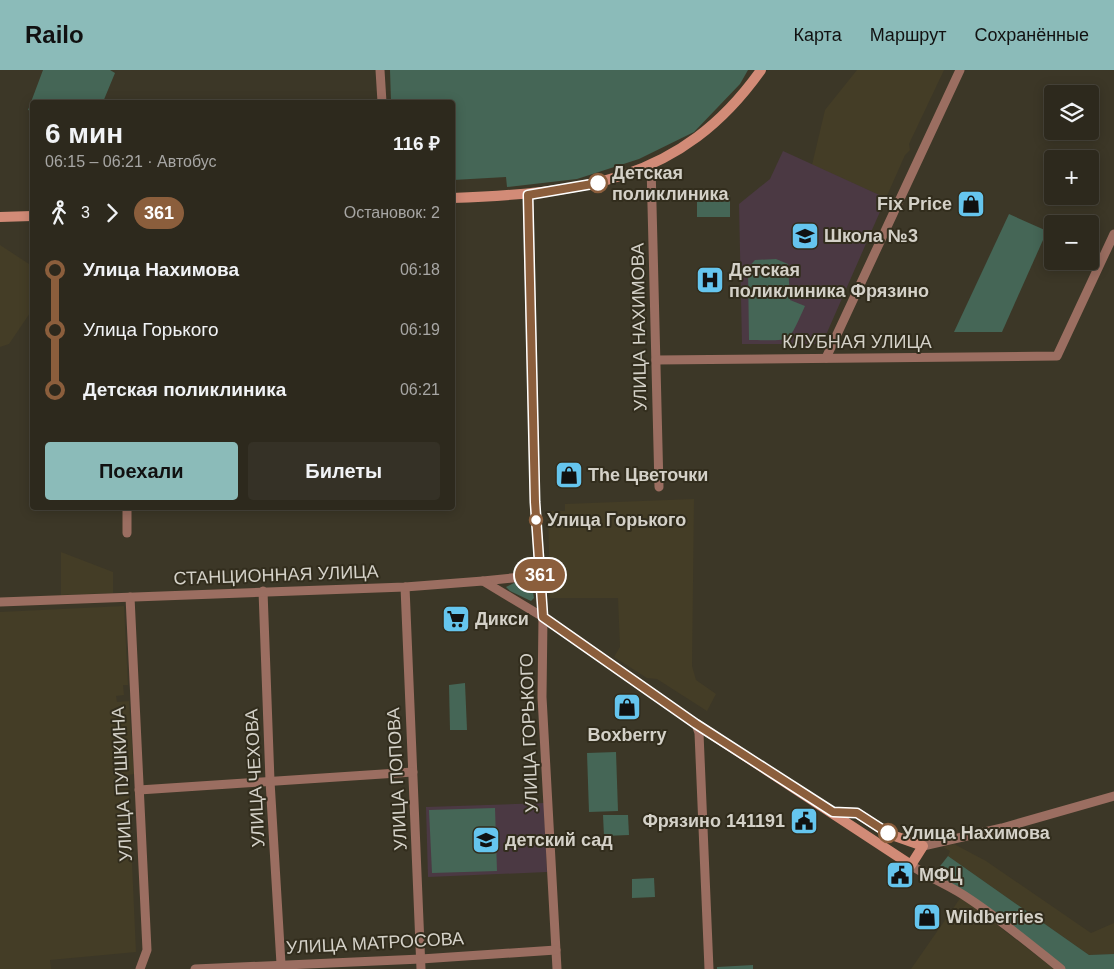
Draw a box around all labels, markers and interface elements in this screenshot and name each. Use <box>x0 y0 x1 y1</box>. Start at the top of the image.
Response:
text: Railo <box>25 21 84 48</box>
text: Карта <box>794 25 842 45</box>
text: Маршрут <box>870 25 946 45</box>
text: Сохранённые <box>974 25 1089 45</box>
map controls <box>1044 85 1099 270</box>
button: layers <box>1044 85 1099 140</box>
text: 6 мин <box>45 118 123 149</box>
text: 116 ₽ <box>393 133 440 154</box>
button: + <box>1044 150 1099 205</box>
text: 06:15 – 06:21 · Автобус <box>45 153 217 170</box>
place label: Детская поликлиника <box>612 163 730 204</box>
marker: Детская поликлиника <box>588 173 608 193</box>
shop icon: Fix Price <box>956 189 986 219</box>
place label: Fix Price <box>877 194 952 214</box>
icon: walk <box>45 199 73 227</box>
icon: forward <box>98 199 126 227</box>
text: 361 <box>144 203 174 223</box>
text: 3 <box>81 204 90 221</box>
text: Остановок: 2 <box>344 204 440 221</box>
button: − <box>1044 215 1099 270</box>
school or university icon: Школа №3 <box>790 221 820 251</box>
place label: Школа №3 <box>824 226 918 246</box>
street label: УЛИЦА НАХИМОВА <box>628 243 650 411</box>
text: Улица Нахимова <box>83 259 239 280</box>
place label: Детская поликлиника Фрязино <box>729 260 929 301</box>
text: 06:18 <box>400 261 440 278</box>
hospital icon: Детская поликлиника Фрязино <box>695 265 725 295</box>
text: Улица Горького <box>83 319 218 340</box>
text: 06:19 <box>400 321 440 338</box>
street label: КЛУБНАЯ УЛИЦА <box>782 332 932 352</box>
text: Детская поликлиника <box>83 379 286 400</box>
text: 06:21 <box>400 381 440 398</box>
button: Поехали <box>45 442 238 500</box>
button: Билеты <box>248 442 440 500</box>
shop icon: The Цветочки <box>554 460 584 490</box>
place label: The Цветочки <box>588 465 708 485</box>
place label: Улица Горького <box>547 510 686 530</box>
marker: Улица Горького <box>529 513 543 527</box>
line badge: 361 <box>511 559 569 591</box>
street label: СТАНЦИОННАЯ УЛИЦА <box>173 561 379 589</box>
text: 361 <box>525 565 555 585</box>
supermarket icon: Дикси <box>441 604 471 634</box>
place label: Дикси <box>475 609 529 629</box>
street label: УЛИЦА ГОРЬКОГО <box>516 653 542 813</box>
shop icon: Boxberry <box>612 692 642 722</box>
street label: УЛИЦА ПУШКИНА <box>108 706 136 862</box>
street label: УЛИЦА ПОПОВА <box>383 707 411 851</box>
street label: УЛИЦА ЧЕХОВА <box>241 708 269 848</box>
place label: Boxberry <box>587 725 667 745</box>
public building icon: Фрязино 141191 <box>789 806 819 836</box>
place label: Фрязино 141191 <box>642 811 785 831</box>
marker: Улица Нахимова <box>878 823 898 843</box>
place label: Улица Нахимова <box>902 823 1051 843</box>
school or university icon: детский сад <box>471 825 501 855</box>
place label: детский сад <box>505 830 613 850</box>
public building icon: МФЦ <box>885 860 915 890</box>
place label: МФЦ <box>919 865 963 885</box>
shop icon: Wildberriеs <box>912 902 942 932</box>
place label: Wildberriеs <box>946 907 1044 927</box>
street label: УЛИЦА МАТРОСОВА <box>286 928 464 958</box>

